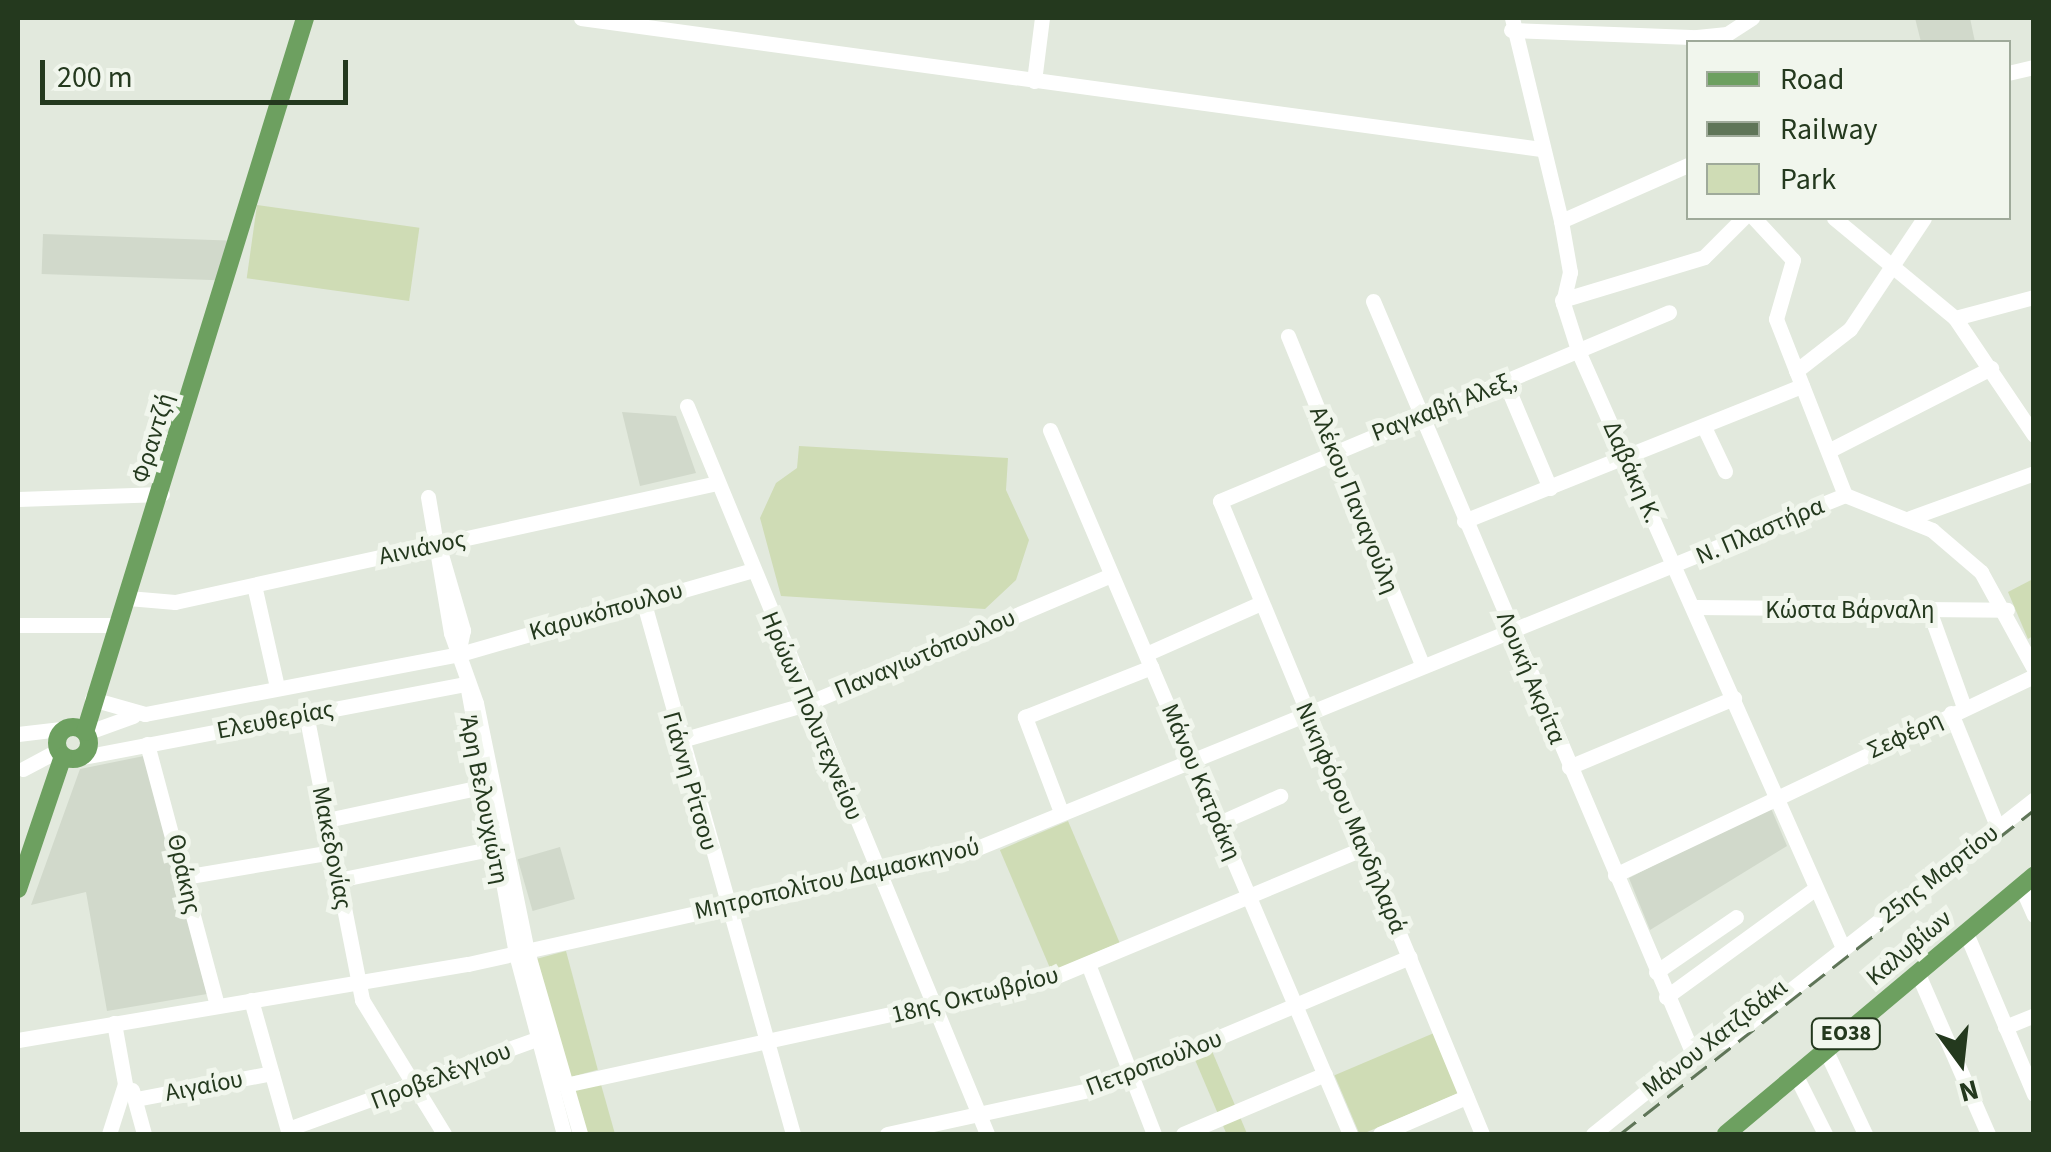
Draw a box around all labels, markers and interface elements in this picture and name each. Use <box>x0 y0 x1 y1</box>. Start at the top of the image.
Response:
scale bar <box>45 40 352 102</box>
legend <box>1686 40 2011 220</box>
text: 200 m <box>57 56 133 99</box>
text: Road <box>1780 58 1844 101</box>
text: Railway <box>1780 108 1878 151</box>
text: Park <box>1780 158 1836 201</box>
street label: Ραγκαβή Αλεξ, <box>1367 366 1521 448</box>
street label: Φραντζή <box>125 389 181 487</box>
street label: Αλέκου Παναγούλη <box>1303 402 1405 598</box>
street label: Δαβάκη Κ. <box>1596 416 1668 528</box>
street label: Ν. Πλαστήρα <box>1691 491 1829 571</box>
street label: Αινιάνος <box>376 524 468 572</box>
street label: Καρυκόπουλου <box>526 575 686 647</box>
street label: Κώστα Βάρναλη <box>1765 595 1935 625</box>
street label: Παναγιωτόπουλου <box>830 602 1020 706</box>
street label: Ηρώων Πολυτεχνείου <box>754 607 870 825</box>
street label: Λουκή Ακρίτα <box>1490 607 1572 749</box>
street label: Ελευθερίας <box>214 694 336 746</box>
street label: Νικηφόρου Μανδηλαρά <box>1289 698 1413 938</box>
street label: Μάνου Κατράκη <box>1154 699 1248 865</box>
street label: Σεφέρη <box>1863 705 1947 765</box>
street label: Γιάννη Ρίτσου <box>656 708 724 854</box>
street label: Άρη Βελουχιώτη <box>453 713 515 887</box>
street label: Μακεδονίας <box>305 784 359 912</box>
street label: 25ης Μαρτίου <box>1873 818 2005 930</box>
street label: Θράκης <box>160 831 208 917</box>
street label: Μητροπολίτου Δαμασκηνού <box>692 832 982 926</box>
street label: Καλυβίων <box>1860 904 1958 992</box>
street label: 18ης Οκτωβρίου <box>888 960 1062 1030</box>
street label: Μάνου Χατζιδάκι <box>1637 972 1793 1104</box>
north arrow <box>1911 1012 2011 1112</box>
road number: ΕΟ38 <box>1808 1017 1884 1051</box>
street label: Πετροπούλου <box>1082 1023 1226 1103</box>
street label: Προβελέγγιου <box>367 1036 515 1116</box>
street label: Αιγαίου <box>162 1064 246 1108</box>
text: N <box>1955 1069 1983 1113</box>

